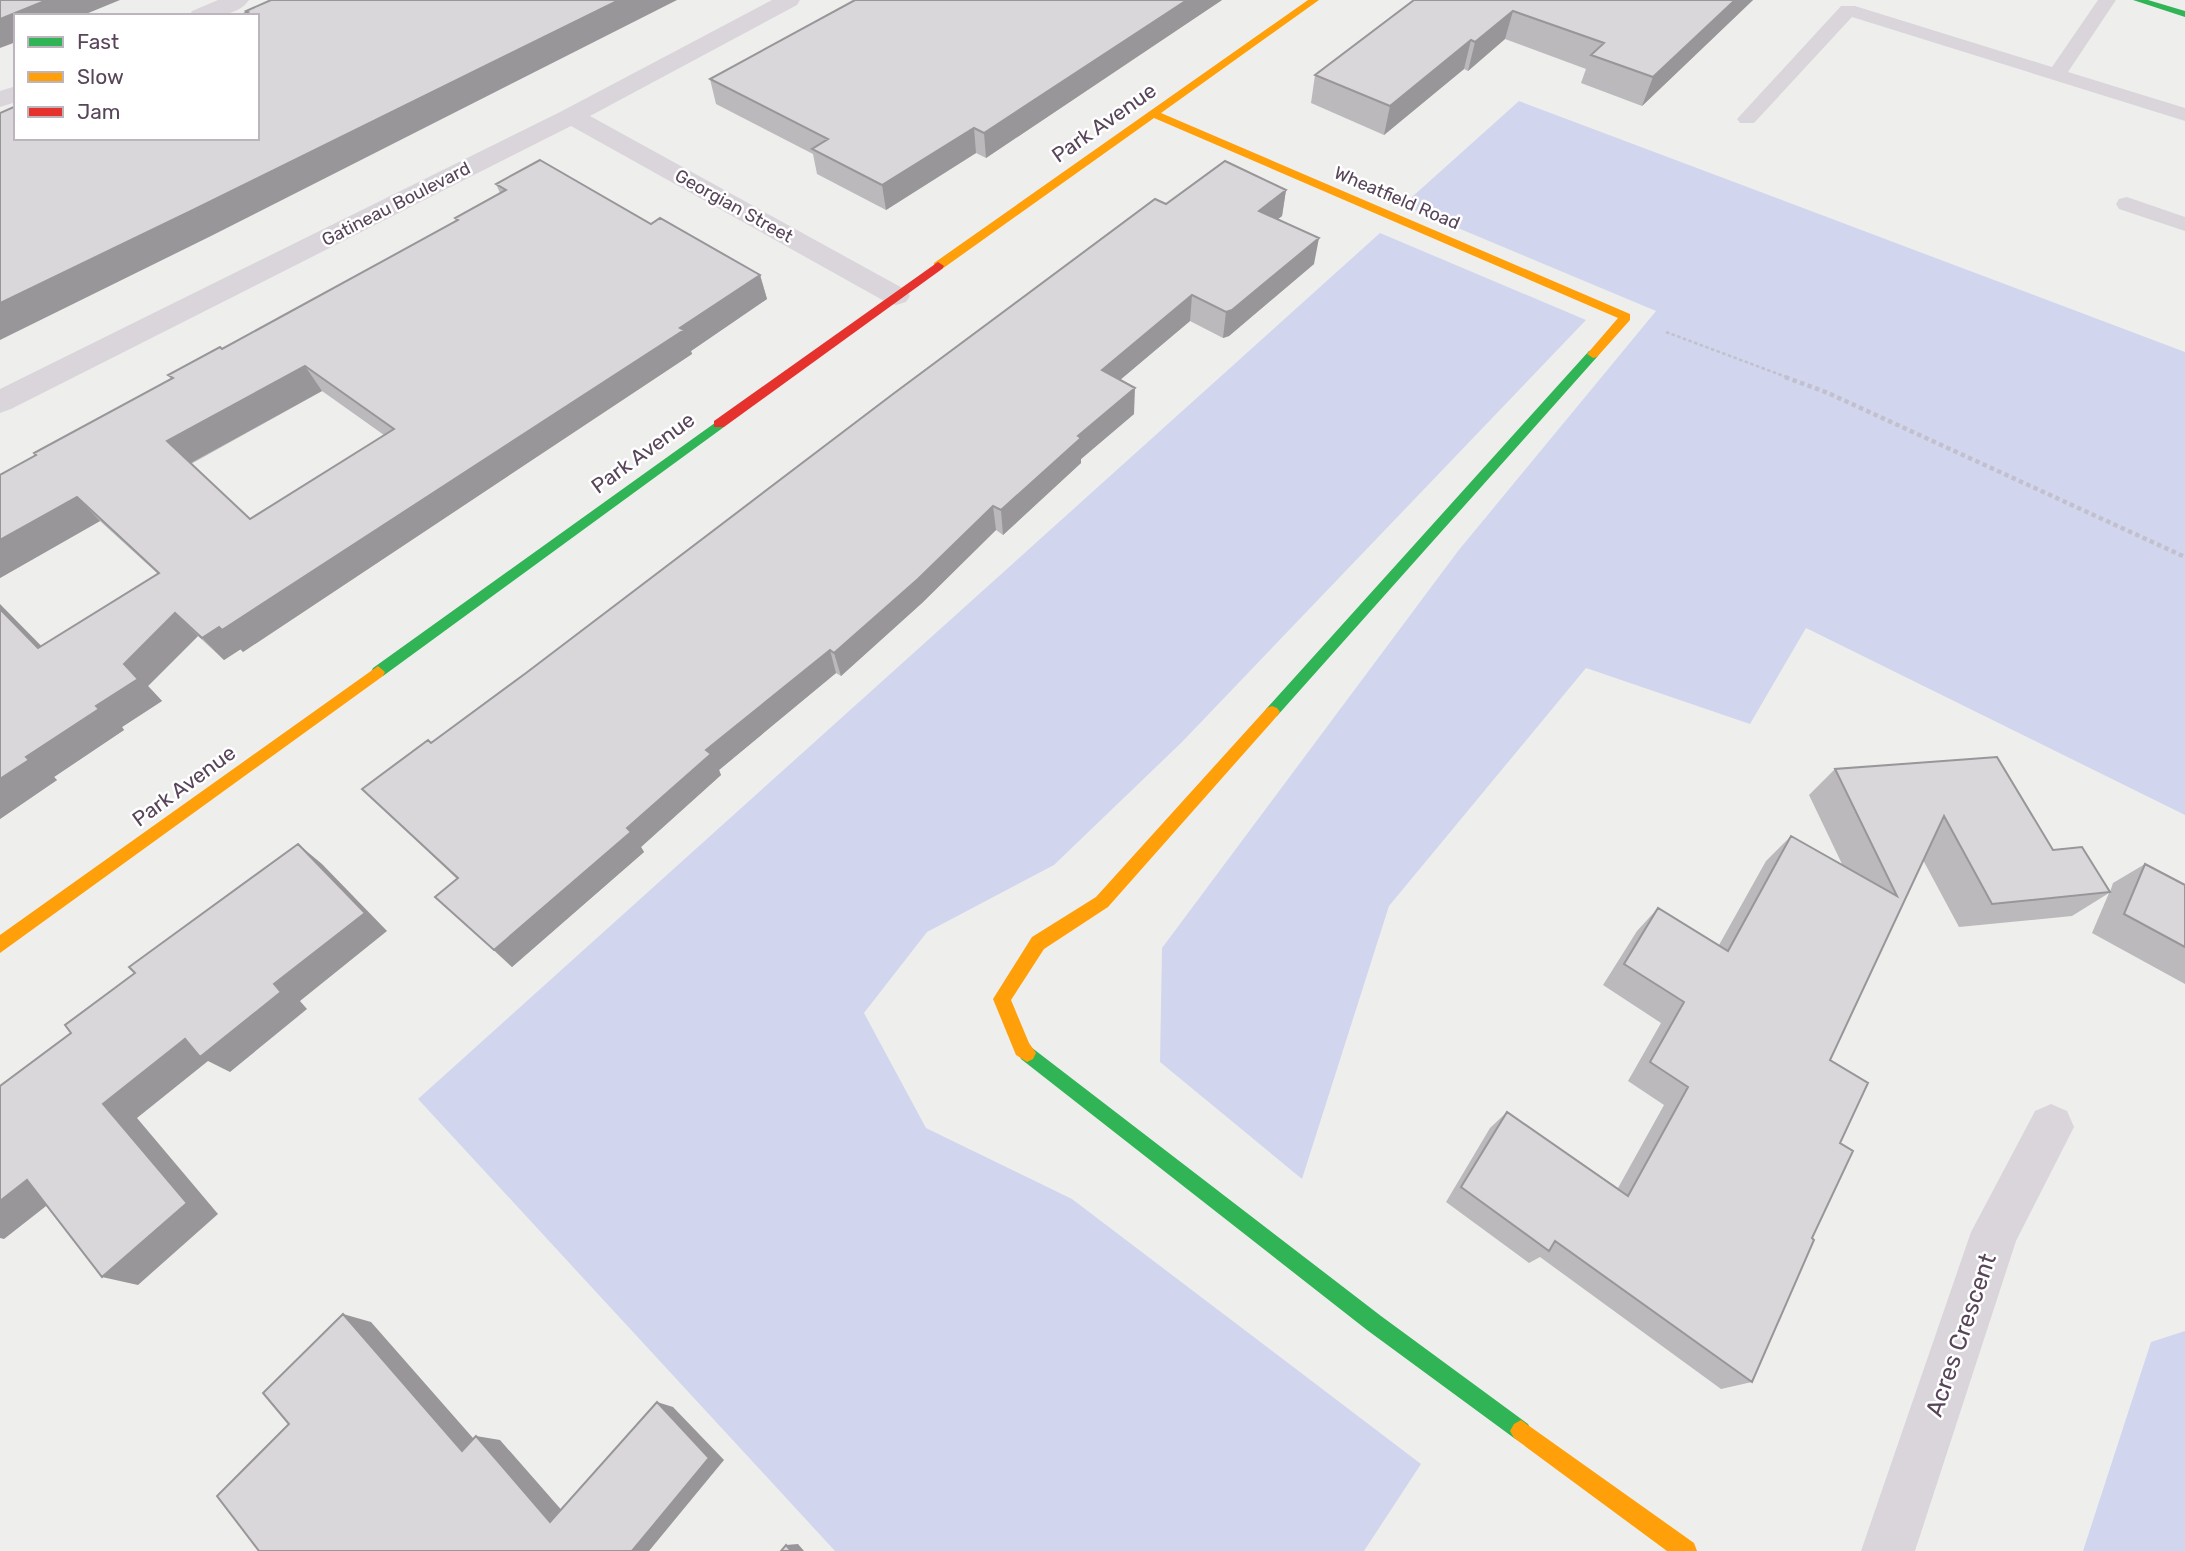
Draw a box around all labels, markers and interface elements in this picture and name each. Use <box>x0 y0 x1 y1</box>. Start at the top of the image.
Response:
legend <box>14 14 259 140</box>
text: Fast <box>77 29 119 54</box>
text: Slow <box>77 64 124 89</box>
street label: Park Avenue <box>1047 77 1161 168</box>
text: Jam <box>77 99 121 124</box>
street label: Gatineau Boulevard <box>318 157 474 251</box>
street label: Wheatfield Road <box>1331 162 1463 234</box>
street label: Georgian Street <box>671 164 797 248</box>
street label: Park Avenue <box>586 407 699 498</box>
street label: Park Avenue <box>127 740 240 831</box>
street label: Acres Crescent <box>1920 1250 2002 1420</box>

